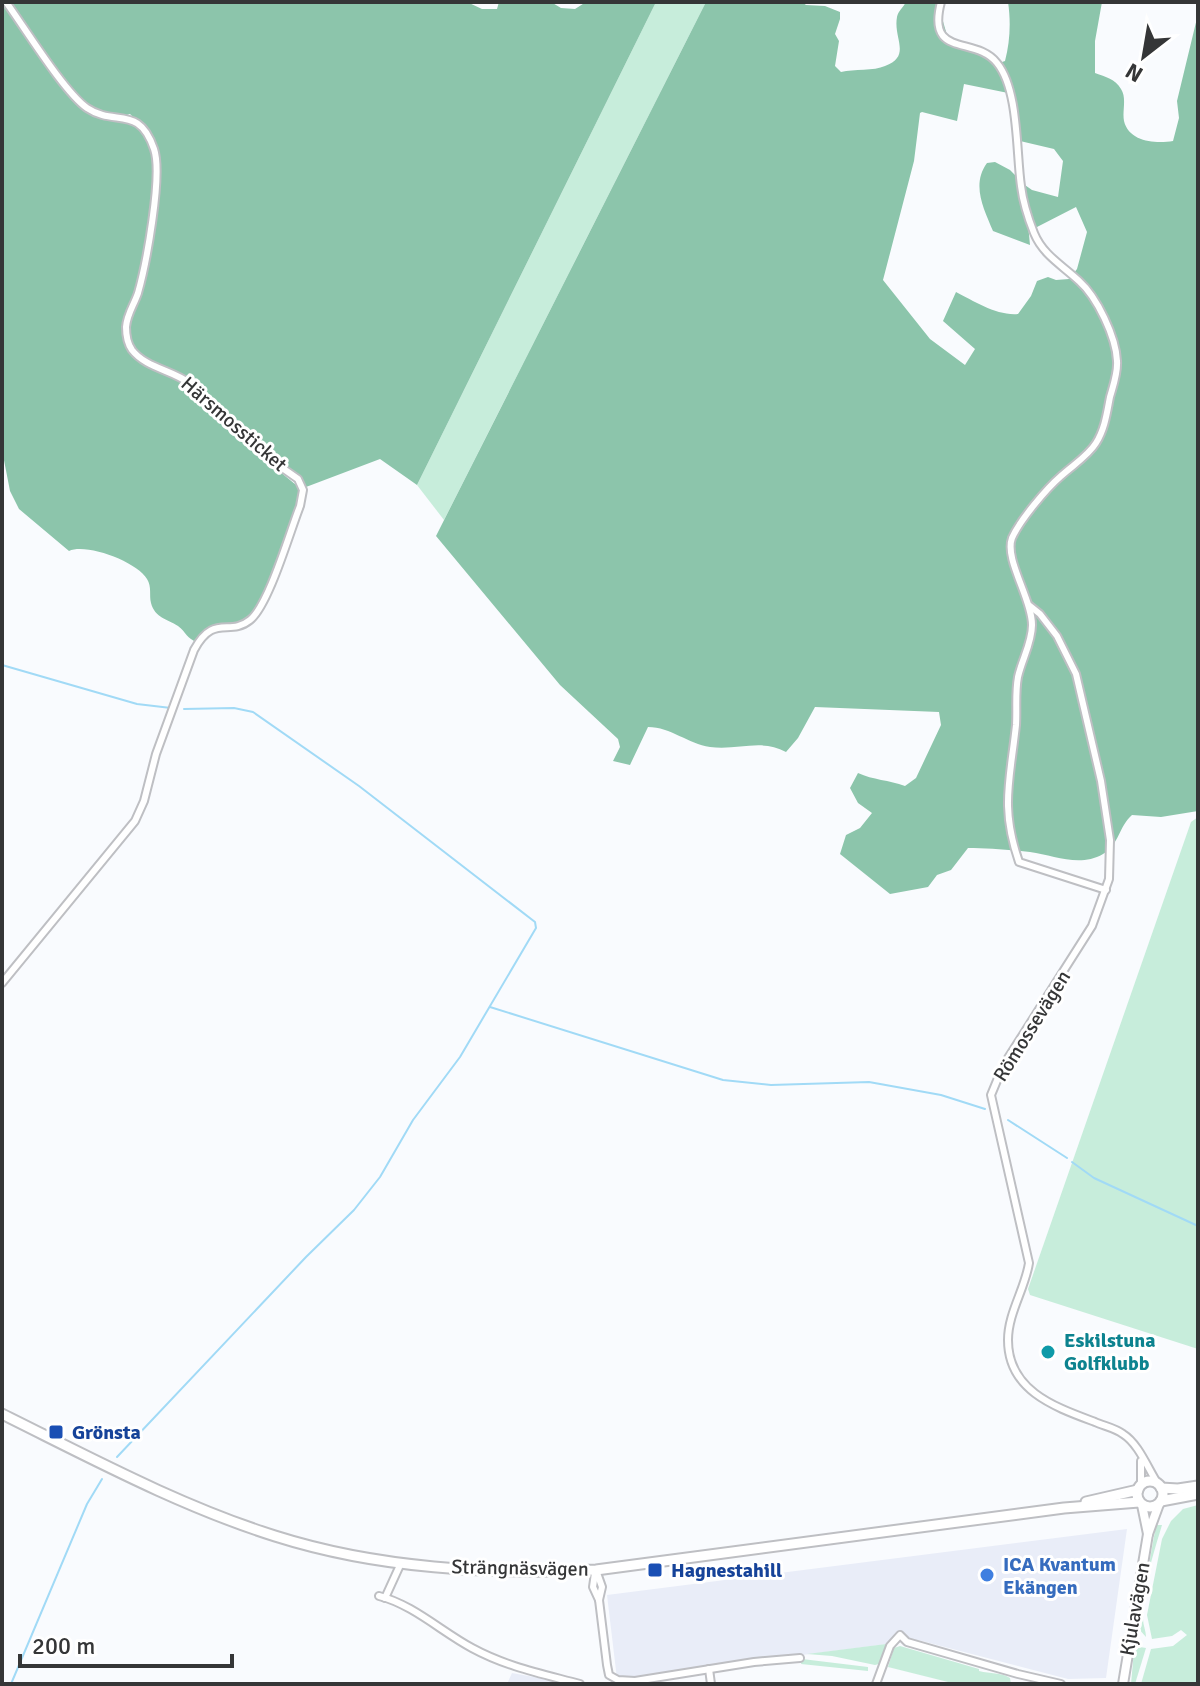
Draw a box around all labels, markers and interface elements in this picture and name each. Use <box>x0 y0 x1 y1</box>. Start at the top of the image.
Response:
north arrow <box>1104 16 1184 96</box>
text: N <box>1120 57 1147 88</box>
street label: Härsmossticket <box>176 371 292 477</box>
street label: Römossevägen <box>988 966 1076 1086</box>
place label: Eskilstuna Golfklubb <box>1064 1328 1155 1376</box>
marker: Eskilstuna Golfklubb <box>1039 1343 1057 1361</box>
place label: Grönsta <box>72 1420 141 1445</box>
marker: Grönsta <box>47 1423 65 1441</box>
place label: ICA Kvantum Ekängen <box>1003 1552 1116 1600</box>
street label: Strängnäsvägen <box>451 1554 589 1582</box>
place label: Hagnestahill <box>671 1558 782 1583</box>
street label: Kjulavägen <box>1114 1560 1156 1658</box>
marker: Hagnestahill <box>646 1561 664 1579</box>
marker: ICA Kvantum Ekängen <box>978 1566 996 1584</box>
scale bar <box>20 1618 232 1668</box>
text: 200 m <box>32 1631 95 1661</box>

